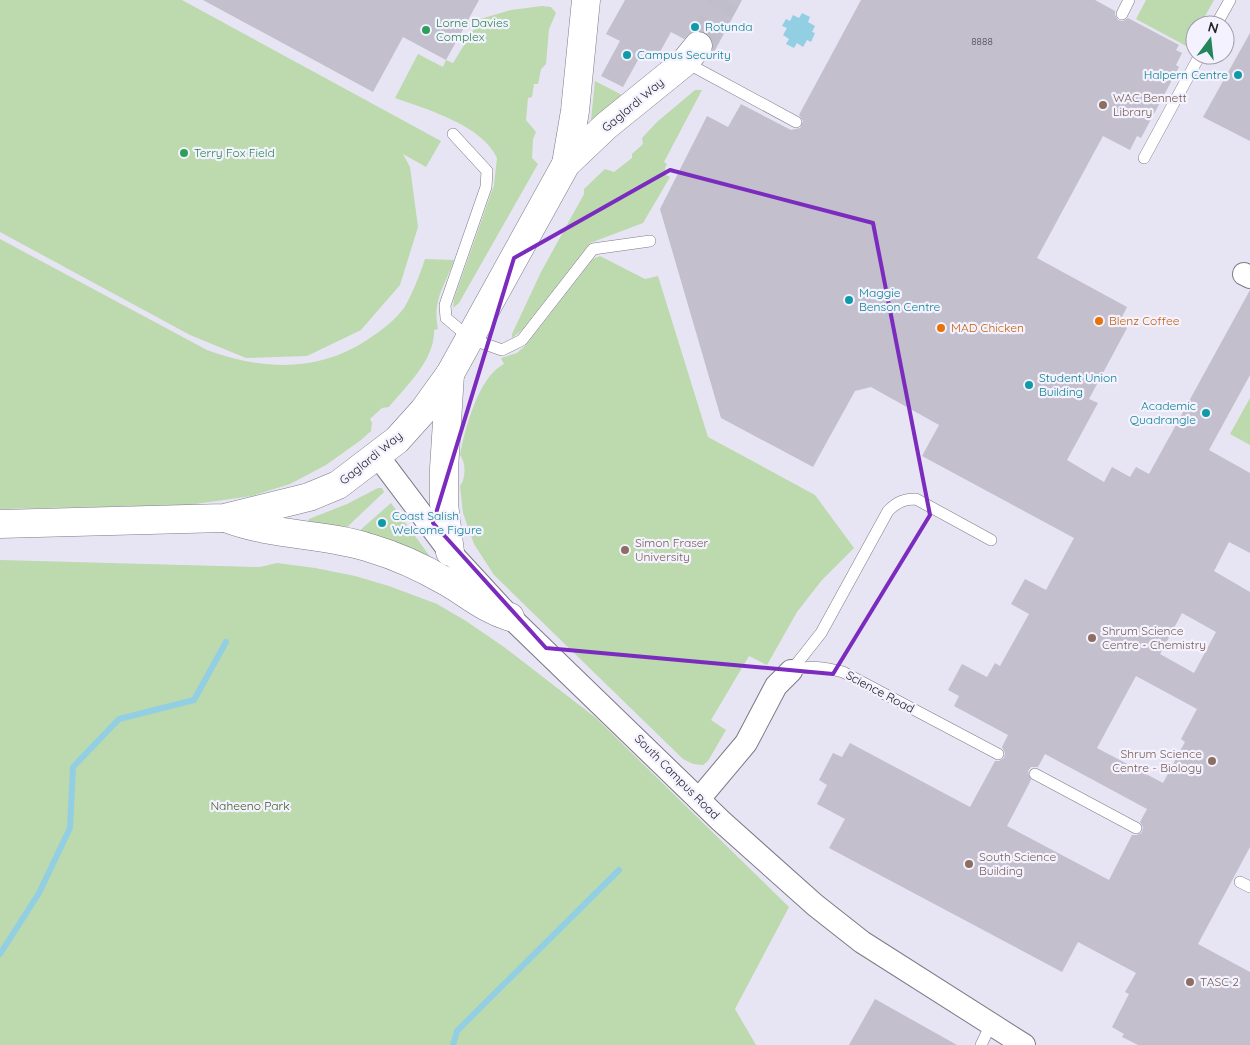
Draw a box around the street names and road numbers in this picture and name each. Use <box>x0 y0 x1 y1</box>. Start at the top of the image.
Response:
street label: Gaglardi Way <box>599 74 667 135</box>
street label: Gaglardi Way <box>336 428 405 487</box>
street label: Science Road <box>843 667 917 716</box>
street label: South Campus Road <box>632 731 723 822</box>

